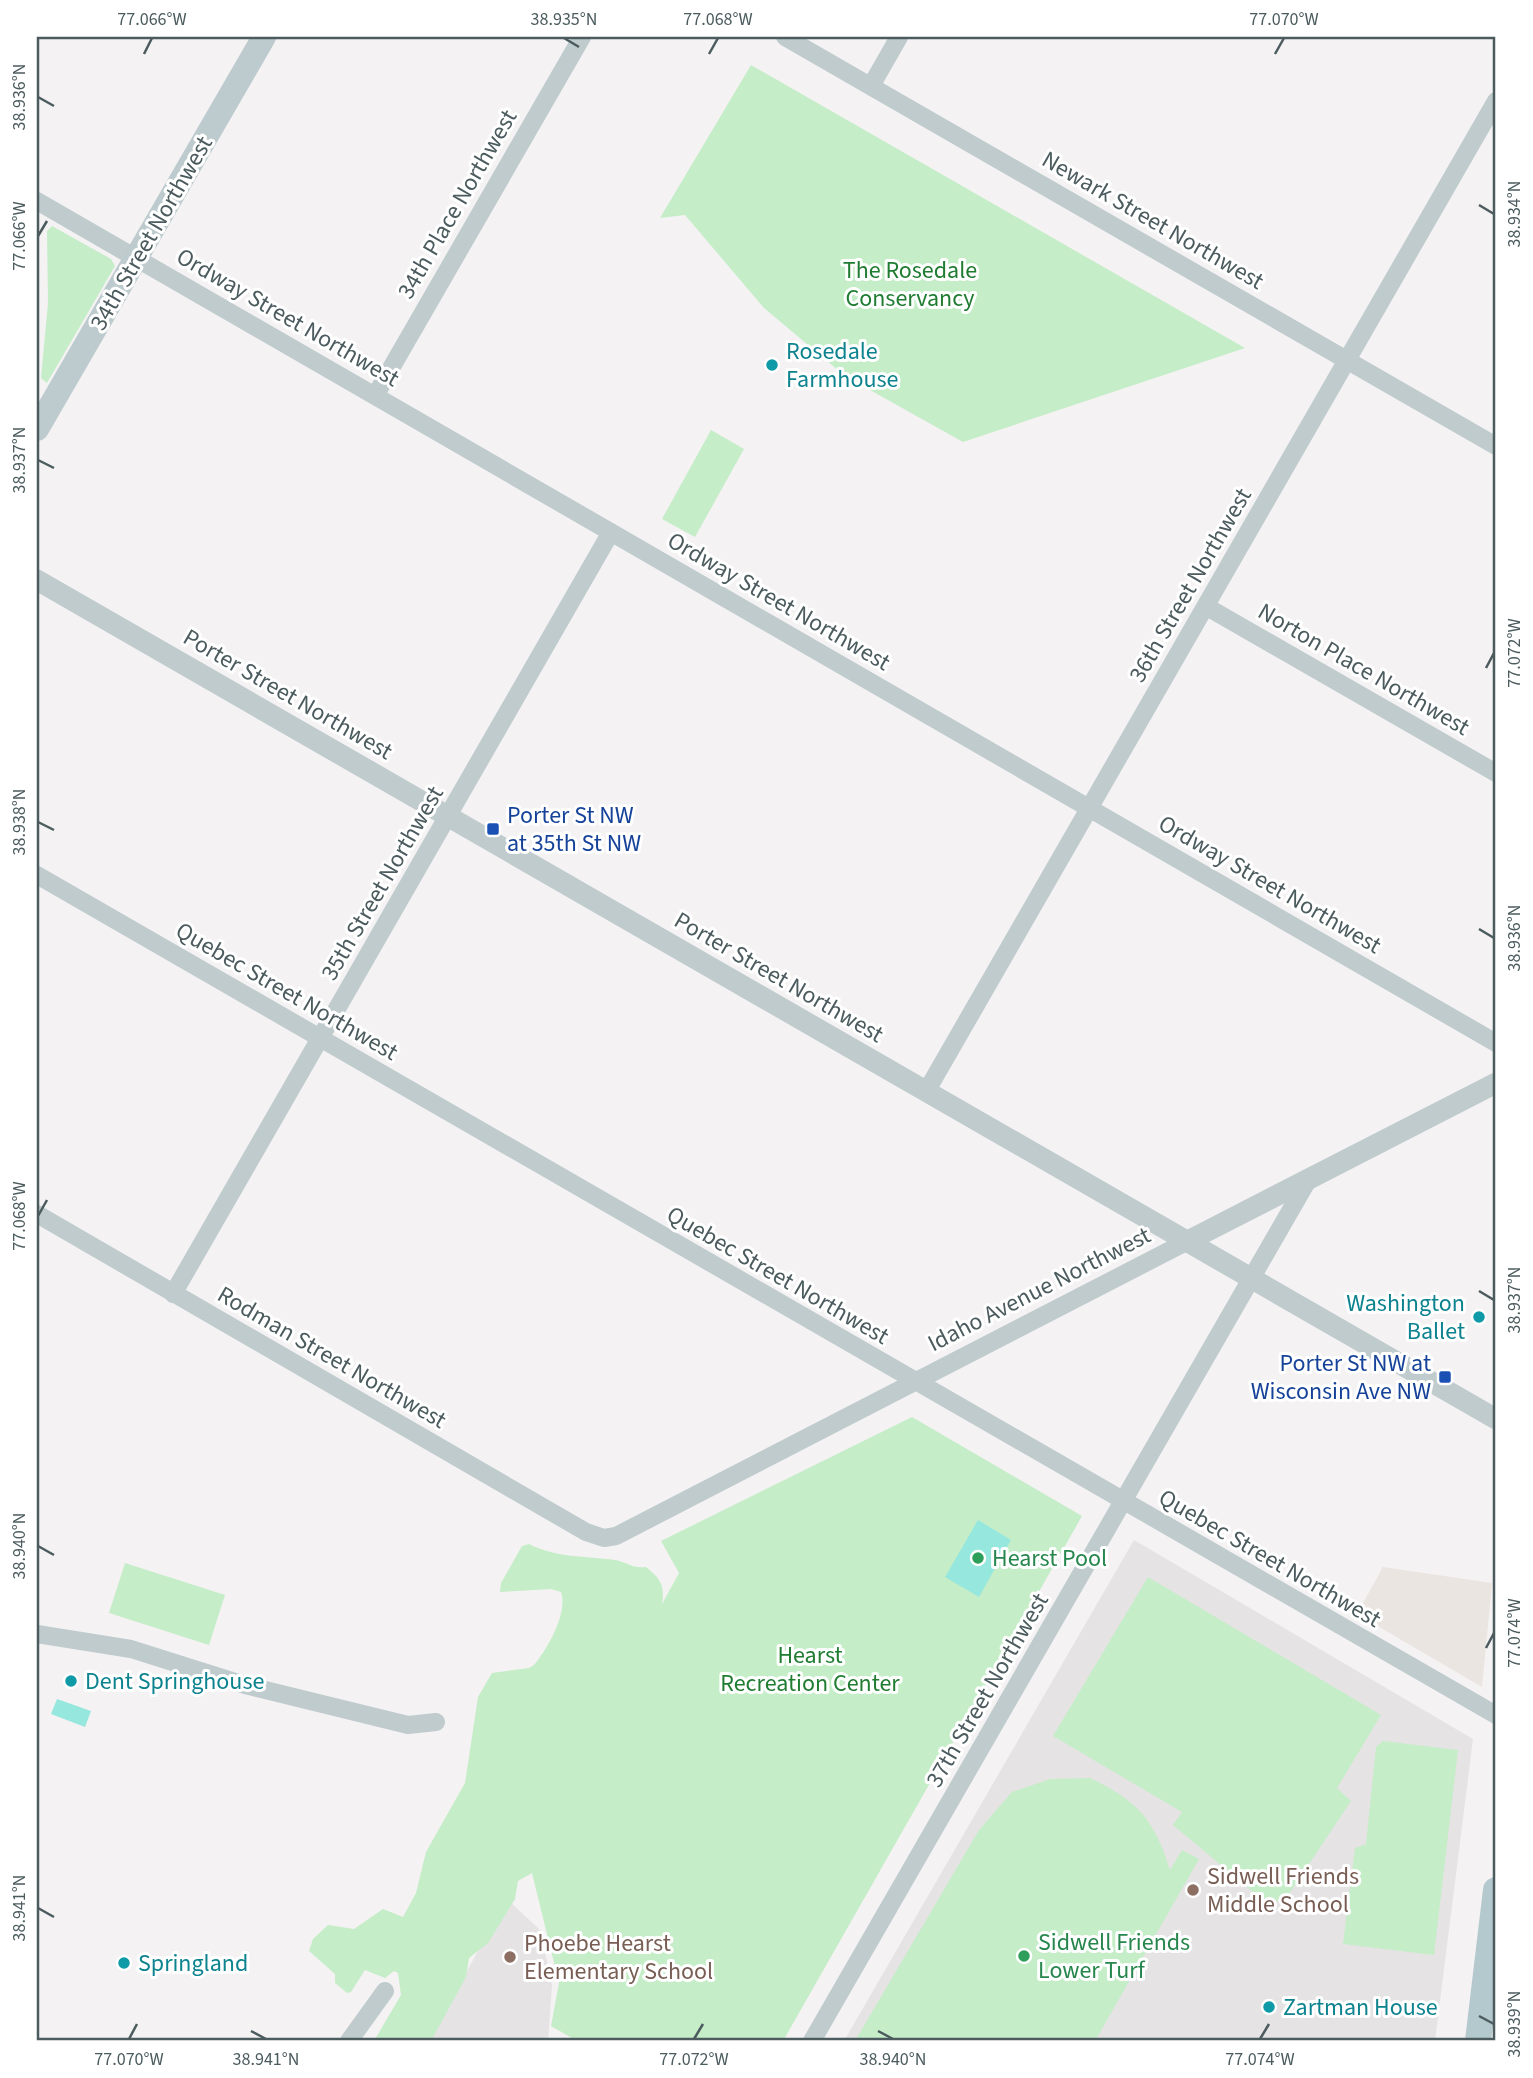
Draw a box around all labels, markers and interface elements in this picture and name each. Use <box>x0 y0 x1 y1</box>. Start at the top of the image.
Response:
text: 77.066°W <box>117 7 187 32</box>
text: 38.935°N <box>531 7 597 32</box>
text: 77.068°W <box>683 7 753 32</box>
text: 77.070°W <box>1249 7 1319 32</box>
text: 38.936°N <box>7 64 32 130</box>
street label: 34th Place Northwest <box>389 103 526 305</box>
street label: 34th Street Northwest <box>81 129 221 337</box>
street label: Newark Street Northwest <box>1035 142 1270 298</box>
text: 38.934°N <box>1502 181 1527 247</box>
text: 77.066°W <box>7 201 32 271</box>
street label: Ordway Street Northwest <box>170 239 406 396</box>
park label: The Rosedale Conservancy <box>843 253 977 316</box>
place label: Rosedale Farmhouse <box>786 334 898 397</box>
marker: Rosedale Farmhouse <box>764 357 780 373</box>
text: 38.937°N <box>7 427 32 493</box>
street label: 36th Street Northwest <box>1120 481 1260 689</box>
street label: Ordway Street Northwest <box>661 523 897 680</box>
street label: Norton Place Northwest <box>1251 594 1476 744</box>
text: 77.072°W <box>1502 618 1527 688</box>
street label: Porter Street Northwest <box>176 620 399 769</box>
street label: 35th Street Northwest <box>312 779 452 987</box>
text: 38.938°N <box>7 789 32 855</box>
place label: Porter St NW at 35th St NW <box>507 798 641 861</box>
street label: Ordway Street Northwest <box>1152 806 1388 963</box>
marker: Porter St NW at 35th St NW <box>485 821 501 837</box>
street label: Porter Street Northwest <box>667 903 890 1052</box>
text: 38.936°N <box>1502 905 1527 971</box>
street label: Quebec Street Northwest <box>169 913 404 1069</box>
text: 77.068°W <box>7 1181 32 1251</box>
street label: Quebec Street Northwest <box>660 1197 895 1353</box>
street label: Idaho Avenue Northwest <box>922 1218 1157 1361</box>
text: 38.937°N <box>1502 1267 1527 1333</box>
street label: Rodman Street Northwest <box>211 1277 453 1437</box>
place label: Washington Ballet <box>1346 1286 1465 1349</box>
marker: Washington Ballet <box>1471 1309 1487 1325</box>
place label: Porter St NW at Wisconsin Ave NW <box>1251 1346 1431 1409</box>
marker: Porter St NW at Wisconsin Ave NW <box>1437 1369 1453 1385</box>
street label: Quebec Street Northwest <box>1152 1480 1387 1636</box>
text: 38.940°N <box>7 1513 32 1579</box>
place label: Hearst Pool <box>992 1541 1107 1576</box>
marker: Hearst Pool <box>970 1550 986 1566</box>
street label: 37th Street Northwest <box>917 1586 1057 1794</box>
text: 77.074°W <box>1502 1598 1527 1668</box>
park label: Hearst Recreation Center <box>720 1638 900 1701</box>
place label: Dent Springhouse <box>85 1664 264 1699</box>
marker: Dent Springhouse <box>63 1673 79 1689</box>
place label: Sidwell Friends Middle School <box>1207 1859 1359 1922</box>
text: 38.941°N <box>7 1875 32 1941</box>
marker: Sidwell Friends Middle School <box>1185 1882 1201 1898</box>
place label: Sidwell Friends Lower Turf <box>1038 1925 1190 1988</box>
place label: Phoebe Hearst Elementary School <box>524 1926 713 1989</box>
place label: Springland <box>138 1946 248 1981</box>
marker: Sidwell Friends Lower Turf <box>1016 1948 1032 1964</box>
marker: Phoebe Hearst Elementary School <box>502 1949 518 1965</box>
marker: Springland <box>116 1955 132 1971</box>
place label: Zartman House <box>1283 1990 1438 2025</box>
text: 38.939°N <box>1502 1991 1527 2057</box>
marker: Zartman House <box>1261 1999 1277 2015</box>
text: 77.070°W <box>94 2047 164 2072</box>
text: 38.941°N <box>233 2047 299 2072</box>
text: 77.072°W <box>659 2047 729 2072</box>
text: 38.940°N <box>860 2047 926 2072</box>
text: 77.074°W <box>1225 2047 1295 2072</box>

